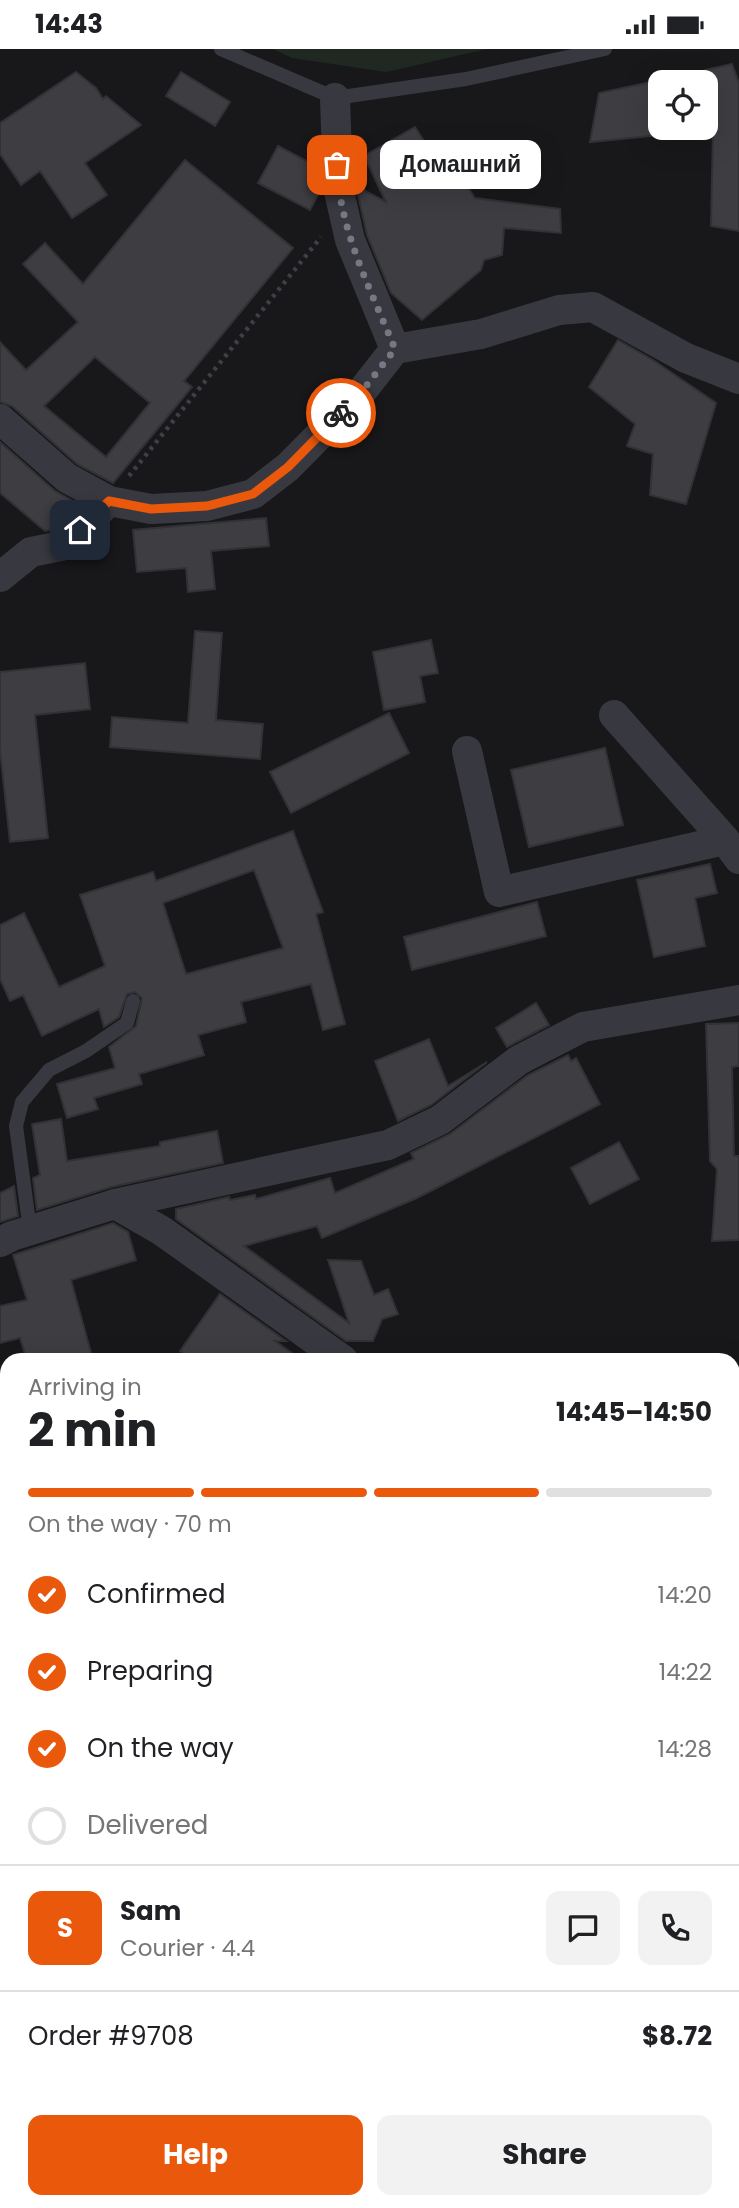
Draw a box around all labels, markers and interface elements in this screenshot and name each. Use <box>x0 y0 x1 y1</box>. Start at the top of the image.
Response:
text: 14:43 <box>35 6 103 42</box>
map controls <box>648 70 718 140</box>
button: locate <box>648 70 718 140</box>
pin <box>307 135 367 195</box>
callout: Домашний <box>379 141 540 189</box>
icon: bag <box>318 146 356 184</box>
text: Домашний <box>400 148 521 180</box>
courier <box>306 378 376 448</box>
icon: bike <box>322 394 360 432</box>
pin <box>50 500 110 560</box>
icon: home <box>61 511 99 549</box>
text: Arriving in <box>28 1371 142 1403</box>
text: 14:45–14:50 <box>556 1394 712 1430</box>
text: 2 min <box>28 1398 157 1462</box>
text: On the way · 70 m <box>28 1508 232 1540</box>
icon: check <box>28 1576 66 1614</box>
text: Confirmed <box>87 1576 225 1612</box>
text: 14:20 <box>658 1579 712 1611</box>
icon: check <box>28 1653 66 1691</box>
text: Preparing <box>87 1653 213 1689</box>
text: 14:22 <box>659 1656 712 1688</box>
icon: check <box>28 1730 66 1768</box>
text: On the way <box>87 1730 234 1766</box>
text: 14:28 <box>658 1733 712 1765</box>
text: Delivered <box>87 1807 208 1843</box>
button: chat <box>546 1891 620 1965</box>
button: phone <box>638 1891 712 1965</box>
text: Sam <box>120 1893 181 1929</box>
text: S <box>57 1910 73 1946</box>
text: Courier · 4.4 <box>120 1932 255 1964</box>
text: Order #9708 <box>28 2018 194 2054</box>
text: $8.72 <box>642 2018 712 2054</box>
button: Help <box>28 2115 363 2195</box>
button: Share <box>377 2115 712 2195</box>

